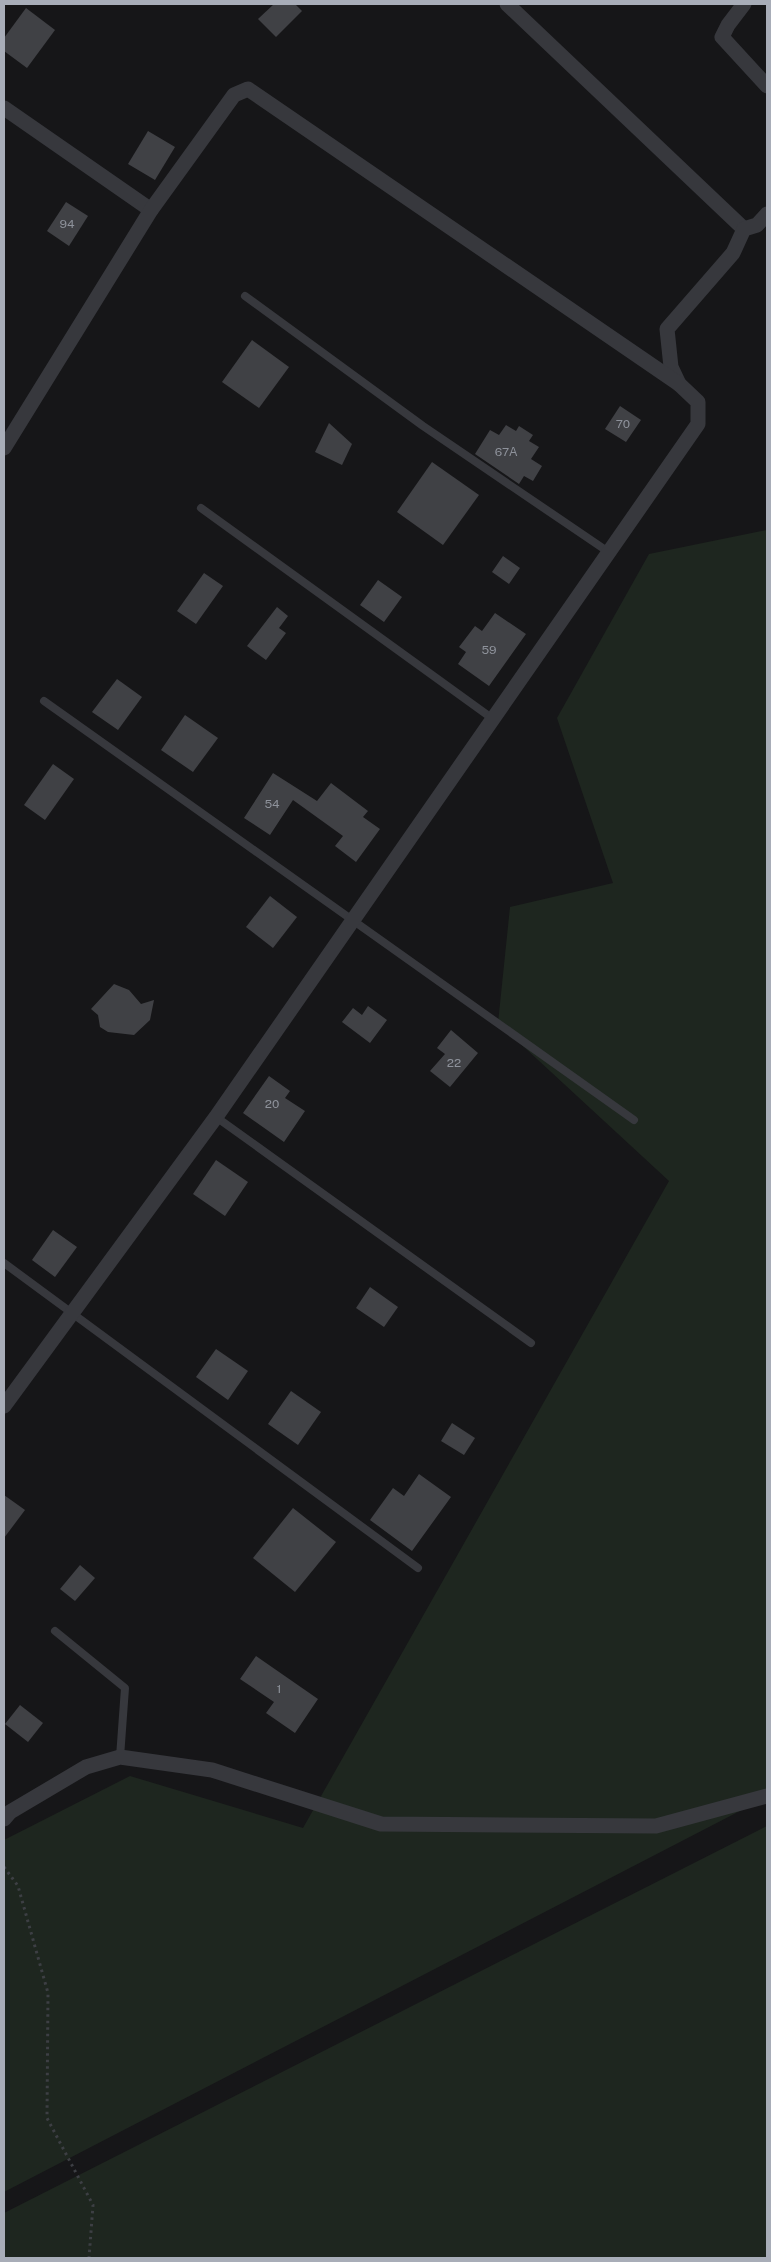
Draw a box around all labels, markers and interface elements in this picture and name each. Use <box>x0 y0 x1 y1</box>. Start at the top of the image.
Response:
house number: 94 <box>59 217 75 231</box>
house number: 70 <box>616 417 630 431</box>
house number: 67А <box>495 445 517 459</box>
house number: 59 <box>481 643 497 657</box>
house number: 54 <box>264 797 280 811</box>
house number: 22 <box>447 1056 461 1070</box>
house number: 20 <box>265 1097 279 1111</box>
house number: 1 <box>277 1682 281 1696</box>

